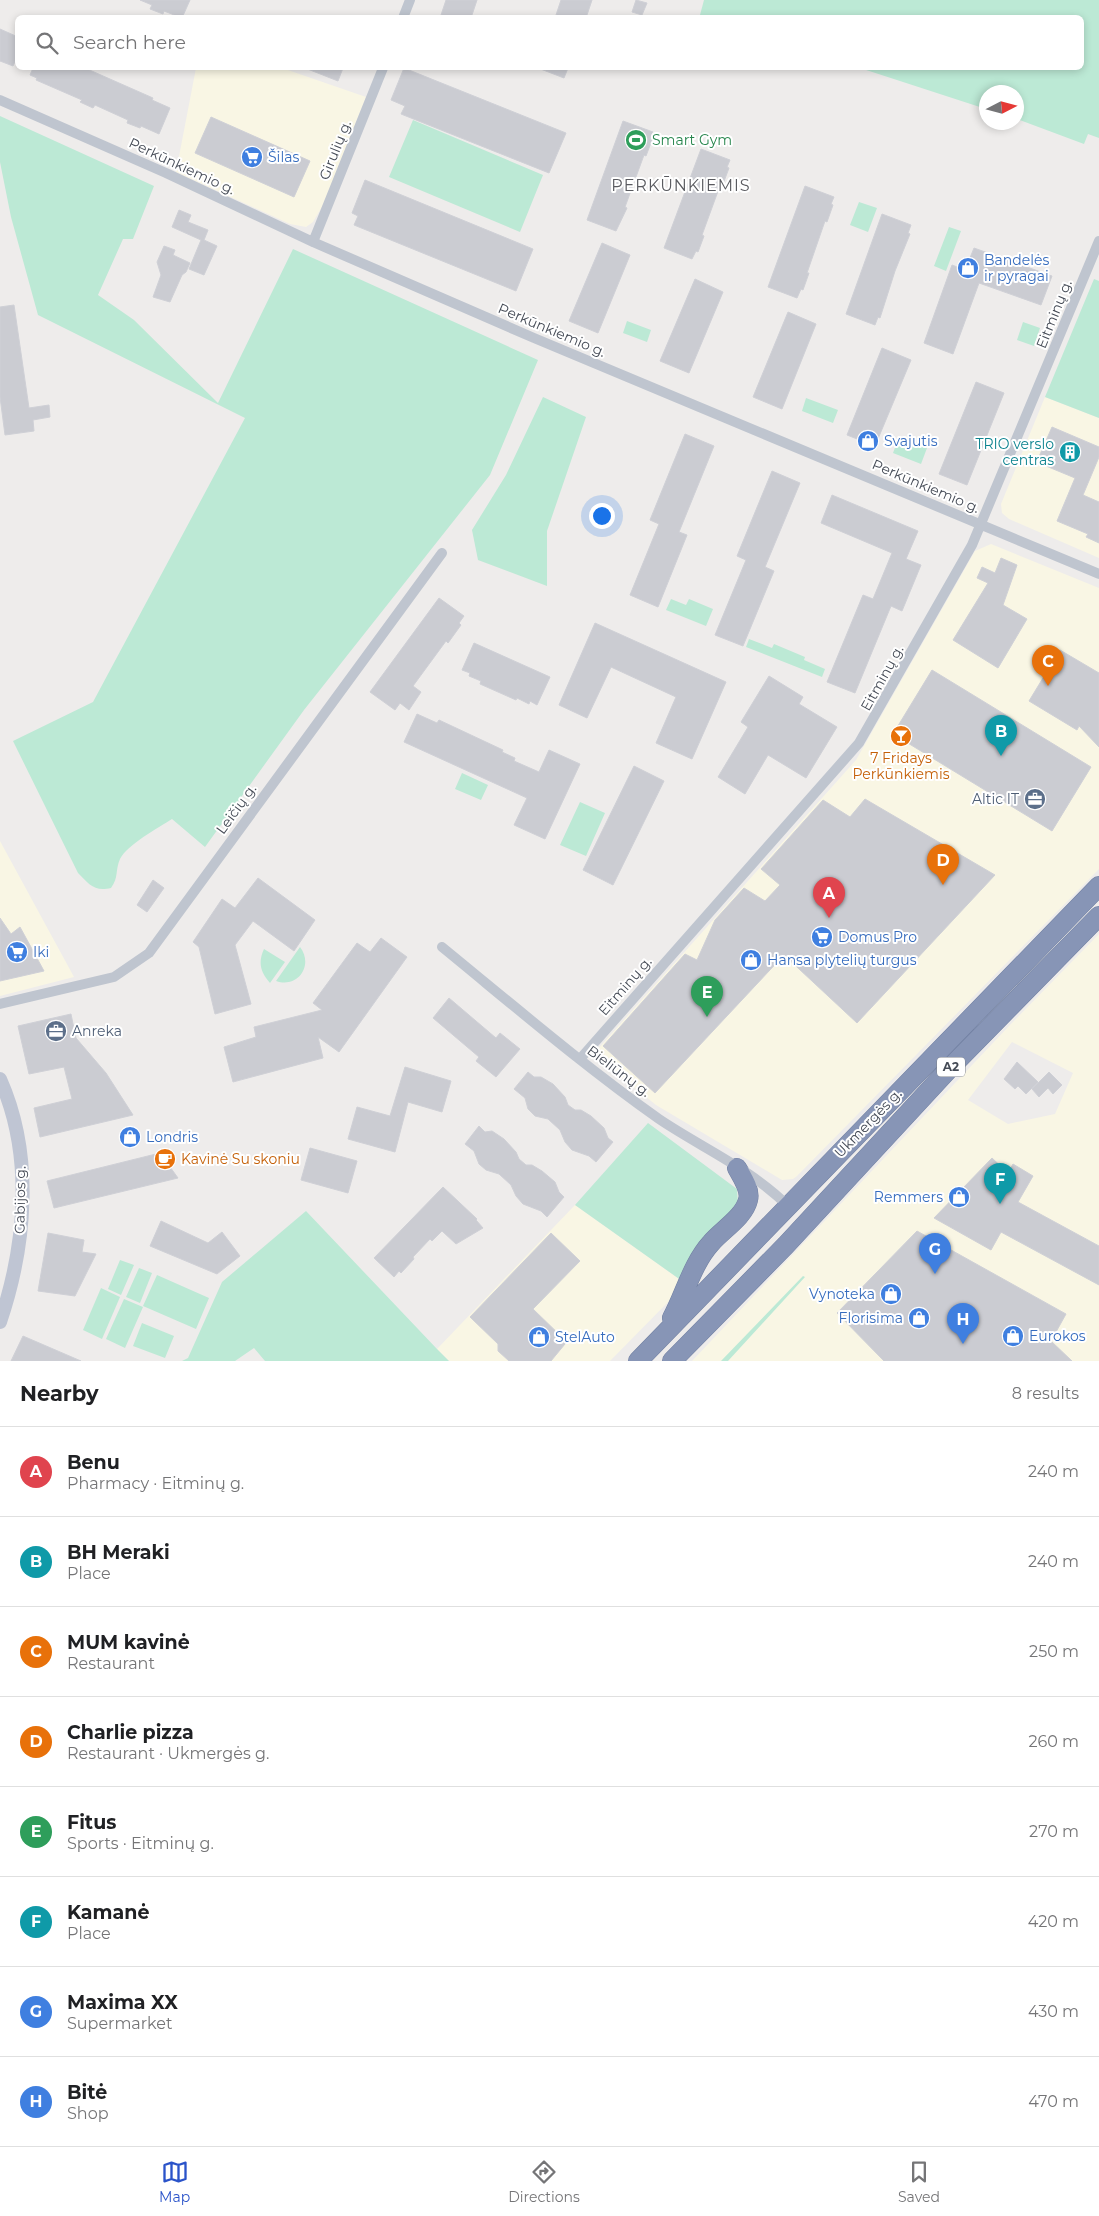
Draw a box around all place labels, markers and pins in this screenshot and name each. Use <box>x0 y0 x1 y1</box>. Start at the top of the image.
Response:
sports icon: Smart Gym <box>624 128 648 152</box>
place label: Smart Gym <box>652 131 732 149</box>
supermarket icon: Šilas <box>240 145 264 169</box>
place label: Šilas <box>268 148 299 166</box>
place label: Bandelės ir pyragai <box>984 251 1049 285</box>
shop icon: Bandelės ir pyragai <box>956 256 980 280</box>
shop icon: Svajutis <box>856 429 880 453</box>
place label: Svajutis <box>884 432 938 450</box>
place label: TRIO verslo centras <box>975 435 1054 469</box>
building icon: TRIO verslo centras <box>1058 440 1082 464</box>
pin: C <box>1032 645 1064 686</box>
pin: B <box>985 715 1017 756</box>
bar icon: 7 Fridays Perkūnkiemis <box>889 724 913 748</box>
place label: 7 Fridays Perkūnkiemis <box>853 749 950 783</box>
office icon: Altic IT <box>1023 787 1047 811</box>
place label: Altic IT <box>972 790 1019 808</box>
pin: D <box>927 844 959 885</box>
pin: A <box>813 877 845 918</box>
supermarket icon: Domus Pro <box>810 925 834 949</box>
place label: Domus Pro <box>838 928 917 946</box>
supermarket icon: Iki <box>5 940 29 964</box>
place label: Iki <box>33 943 49 961</box>
shop icon: Hansa plytelių turgus <box>739 948 763 972</box>
place label: Hansa plytelių turgus <box>767 951 917 969</box>
pin: E <box>691 976 723 1017</box>
office icon: Anreka <box>44 1019 68 1043</box>
place label: Anreka <box>72 1022 122 1040</box>
shop icon: Londris <box>118 1125 142 1149</box>
place label: Londris <box>146 1128 198 1146</box>
cafe icon: Kavinė Su skoniu <box>153 1147 177 1171</box>
place label: Kavinė Su skoniu <box>181 1150 300 1168</box>
pin: F <box>984 1163 1016 1204</box>
shop icon: Remmers <box>947 1185 971 1209</box>
place label: Remmers <box>874 1188 943 1206</box>
pin: G <box>919 1233 951 1274</box>
shop icon: Vynoteka <box>879 1282 903 1306</box>
place label: Vynoteka <box>809 1285 875 1303</box>
pin: H <box>947 1303 979 1344</box>
shop icon: Florisima <box>907 1306 931 1330</box>
place label: Florisima <box>839 1309 903 1327</box>
shop icon: Eurokos <box>1001 1324 1025 1348</box>
shop icon: StelAuto <box>527 1325 551 1349</box>
place label: Eurokos <box>1029 1327 1086 1345</box>
place label: StelAuto <box>555 1328 615 1346</box>

